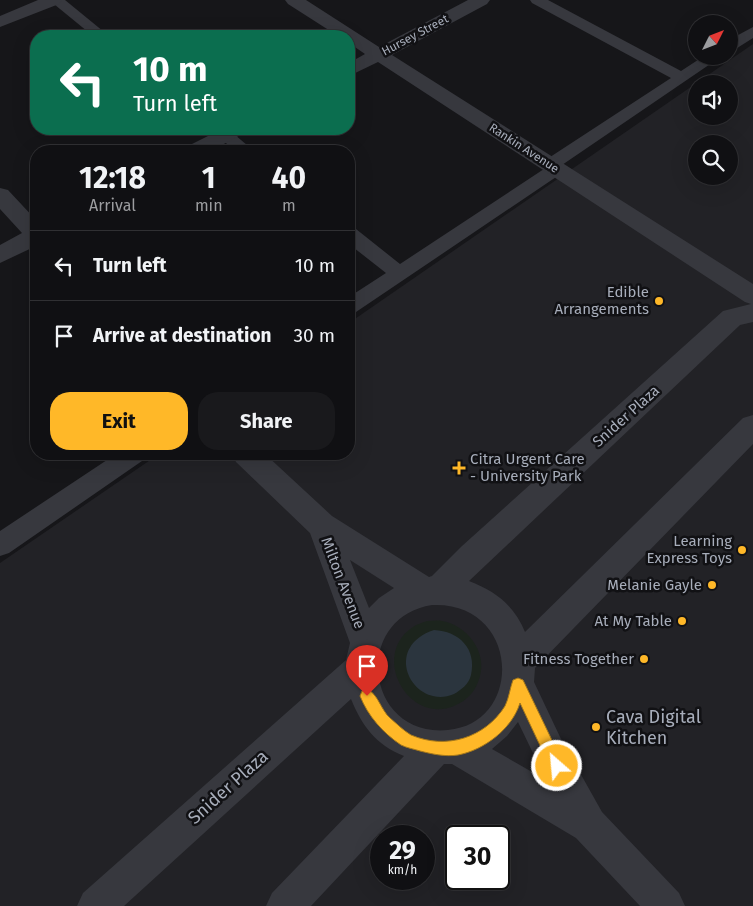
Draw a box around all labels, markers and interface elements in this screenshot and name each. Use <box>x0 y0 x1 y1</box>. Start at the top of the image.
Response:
street label: Hursey Street <box>379 11 451 58</box>
north arrow <box>688 15 738 65</box>
map controls <box>688 15 738 185</box>
text: 10 m <box>133 48 208 90</box>
icon: left <box>50 50 115 115</box>
button: sound <box>688 75 738 125</box>
text: Turn left <box>133 90 217 117</box>
street label: Rankin Avenue <box>487 120 561 176</box>
button: search <box>688 135 738 185</box>
text: 12:18 <box>79 160 146 196</box>
text: 1 <box>202 160 216 196</box>
text: 40 <box>271 160 306 196</box>
text: Arrival <box>89 196 136 215</box>
text: min <box>195 196 223 215</box>
text: m <box>282 196 296 215</box>
icon: left <box>50 252 78 280</box>
text: Turn left <box>93 254 167 277</box>
text: 10 m <box>295 254 335 277</box>
place label: Edible Arrangements <box>554 283 649 318</box>
marker: Edible Arrangements <box>653 295 665 307</box>
icon: arrive <box>50 322 78 350</box>
text: Arrive at destination <box>93 324 272 347</box>
text: 30 m <box>294 324 335 347</box>
street label: Snider Plaza <box>589 381 663 451</box>
button: Exit <box>50 392 188 450</box>
button: Share <box>198 392 335 450</box>
place label: Citra Urgent Care - University Park <box>470 450 585 485</box>
marker: Citra Urgent Care - University Park <box>452 461 466 475</box>
place label: Learning Express Toys <box>647 532 732 567</box>
street label: Milton Avenue <box>317 535 369 631</box>
marker: Learning Express Toys <box>736 544 748 556</box>
place label: Melanie Gayle <box>607 576 702 594</box>
marker: Melanie Gayle <box>706 579 718 591</box>
place label: At My Table <box>594 612 672 630</box>
marker: At My Table <box>676 615 688 627</box>
pin <box>346 645 388 696</box>
place label: Fitness Together <box>523 650 634 668</box>
icon: arrive <box>353 652 381 680</box>
marker: Fitness Together <box>638 653 650 665</box>
place label: Cava Digital Kitchen <box>606 706 701 749</box>
marker: Cava Digital Kitchen <box>590 721 602 733</box>
position arrow <box>530 739 582 791</box>
street label: Snider Plaza <box>183 745 273 829</box>
speed limit sign: 30 <box>445 825 510 890</box>
text: 29 <box>389 836 416 866</box>
text: km/h <box>388 863 417 877</box>

